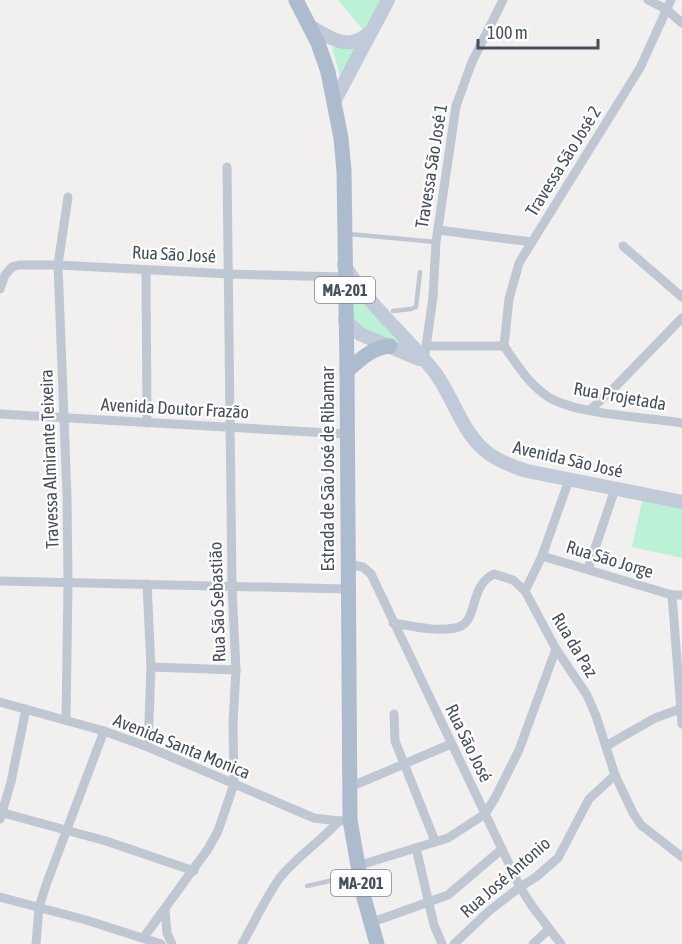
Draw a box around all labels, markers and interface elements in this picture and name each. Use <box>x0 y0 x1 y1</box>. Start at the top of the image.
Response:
scale bar <box>478 12 598 50</box>
text: 100 m <box>487 22 528 43</box>
street label: Travessa São José 1 <box>411 102 451 230</box>
street label: Travessa São José 2 <box>521 102 605 220</box>
street label: Rua São José <box>131 241 217 267</box>
road number: MA-201 <box>315 277 375 303</box>
street label: Estrada de São José de Ribamar <box>317 366 338 571</box>
street label: Travessa Almirante Teixeira <box>35 369 63 549</box>
street label: Rua Projetada <box>572 378 668 414</box>
street label: Avenida Doutor Frazão <box>100 394 250 422</box>
street label: Avenida São José <box>511 436 625 482</box>
street label: Rua São Jorge <box>564 536 656 582</box>
street label: Rua São Sebastião <box>204 541 230 663</box>
street label: Rua da Paz <box>548 609 603 681</box>
street label: Rua São José <box>441 701 497 785</box>
street label: Avenida Santa Monica <box>111 709 253 783</box>
street label: Rua José Antonio <box>456 832 554 922</box>
road number: MA-201 <box>331 870 391 896</box>

